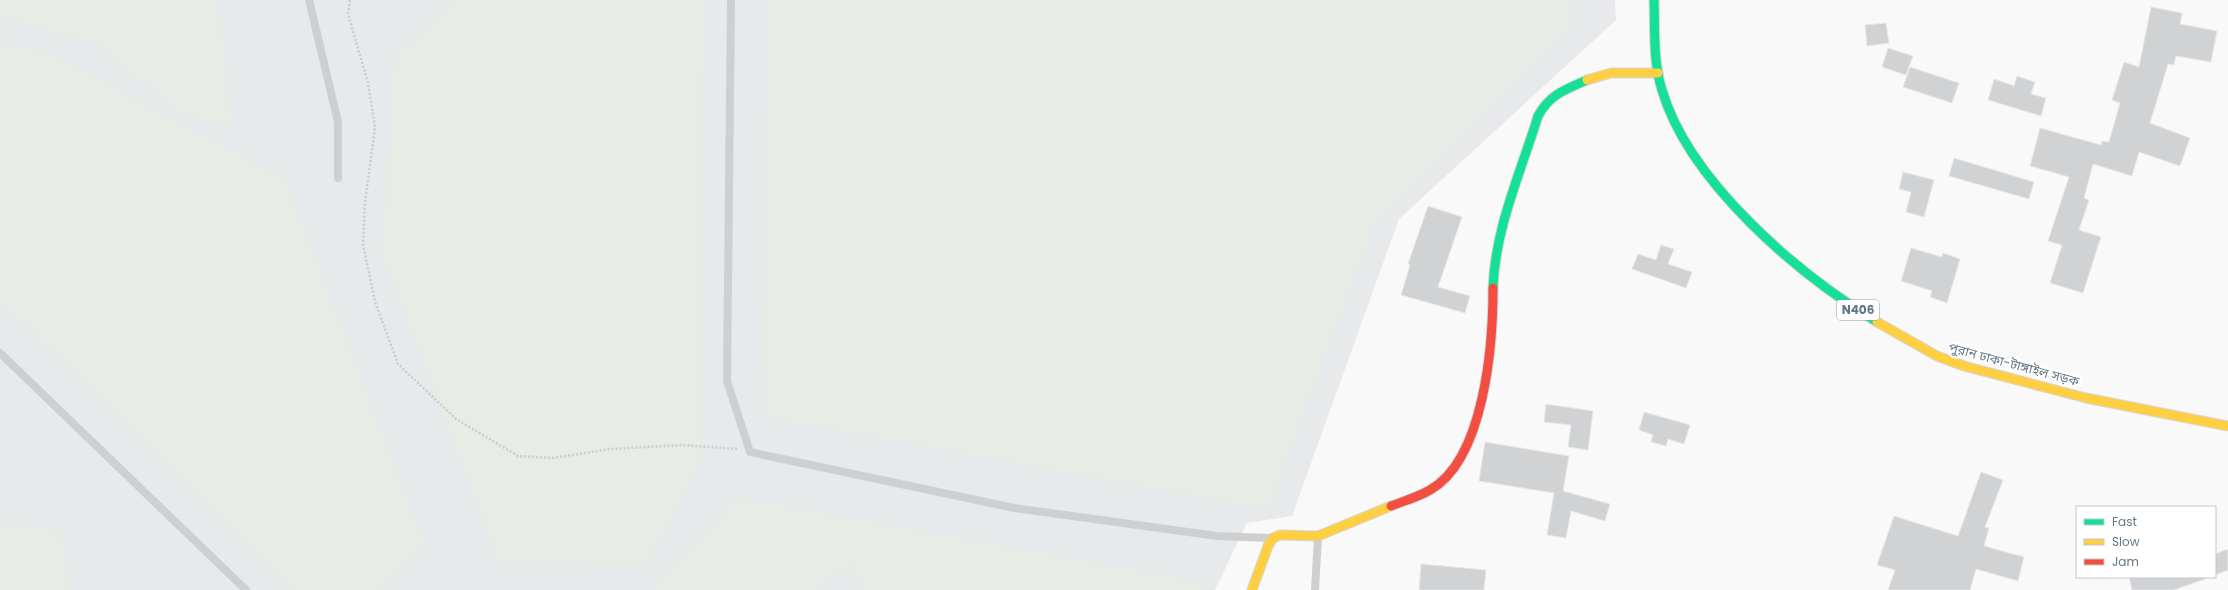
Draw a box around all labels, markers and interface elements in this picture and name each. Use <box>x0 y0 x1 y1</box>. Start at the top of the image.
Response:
road number: N406 <box>1837 300 1879 320</box>
street label: পুরান ঢাকা-টাঙ্গাইল সড়ক <box>1947 338 2082 391</box>
legend <box>2076 506 2216 578</box>
text: Fast <box>2112 513 2137 530</box>
text: Slow <box>2112 533 2140 550</box>
text: Jam <box>2112 553 2139 570</box>

